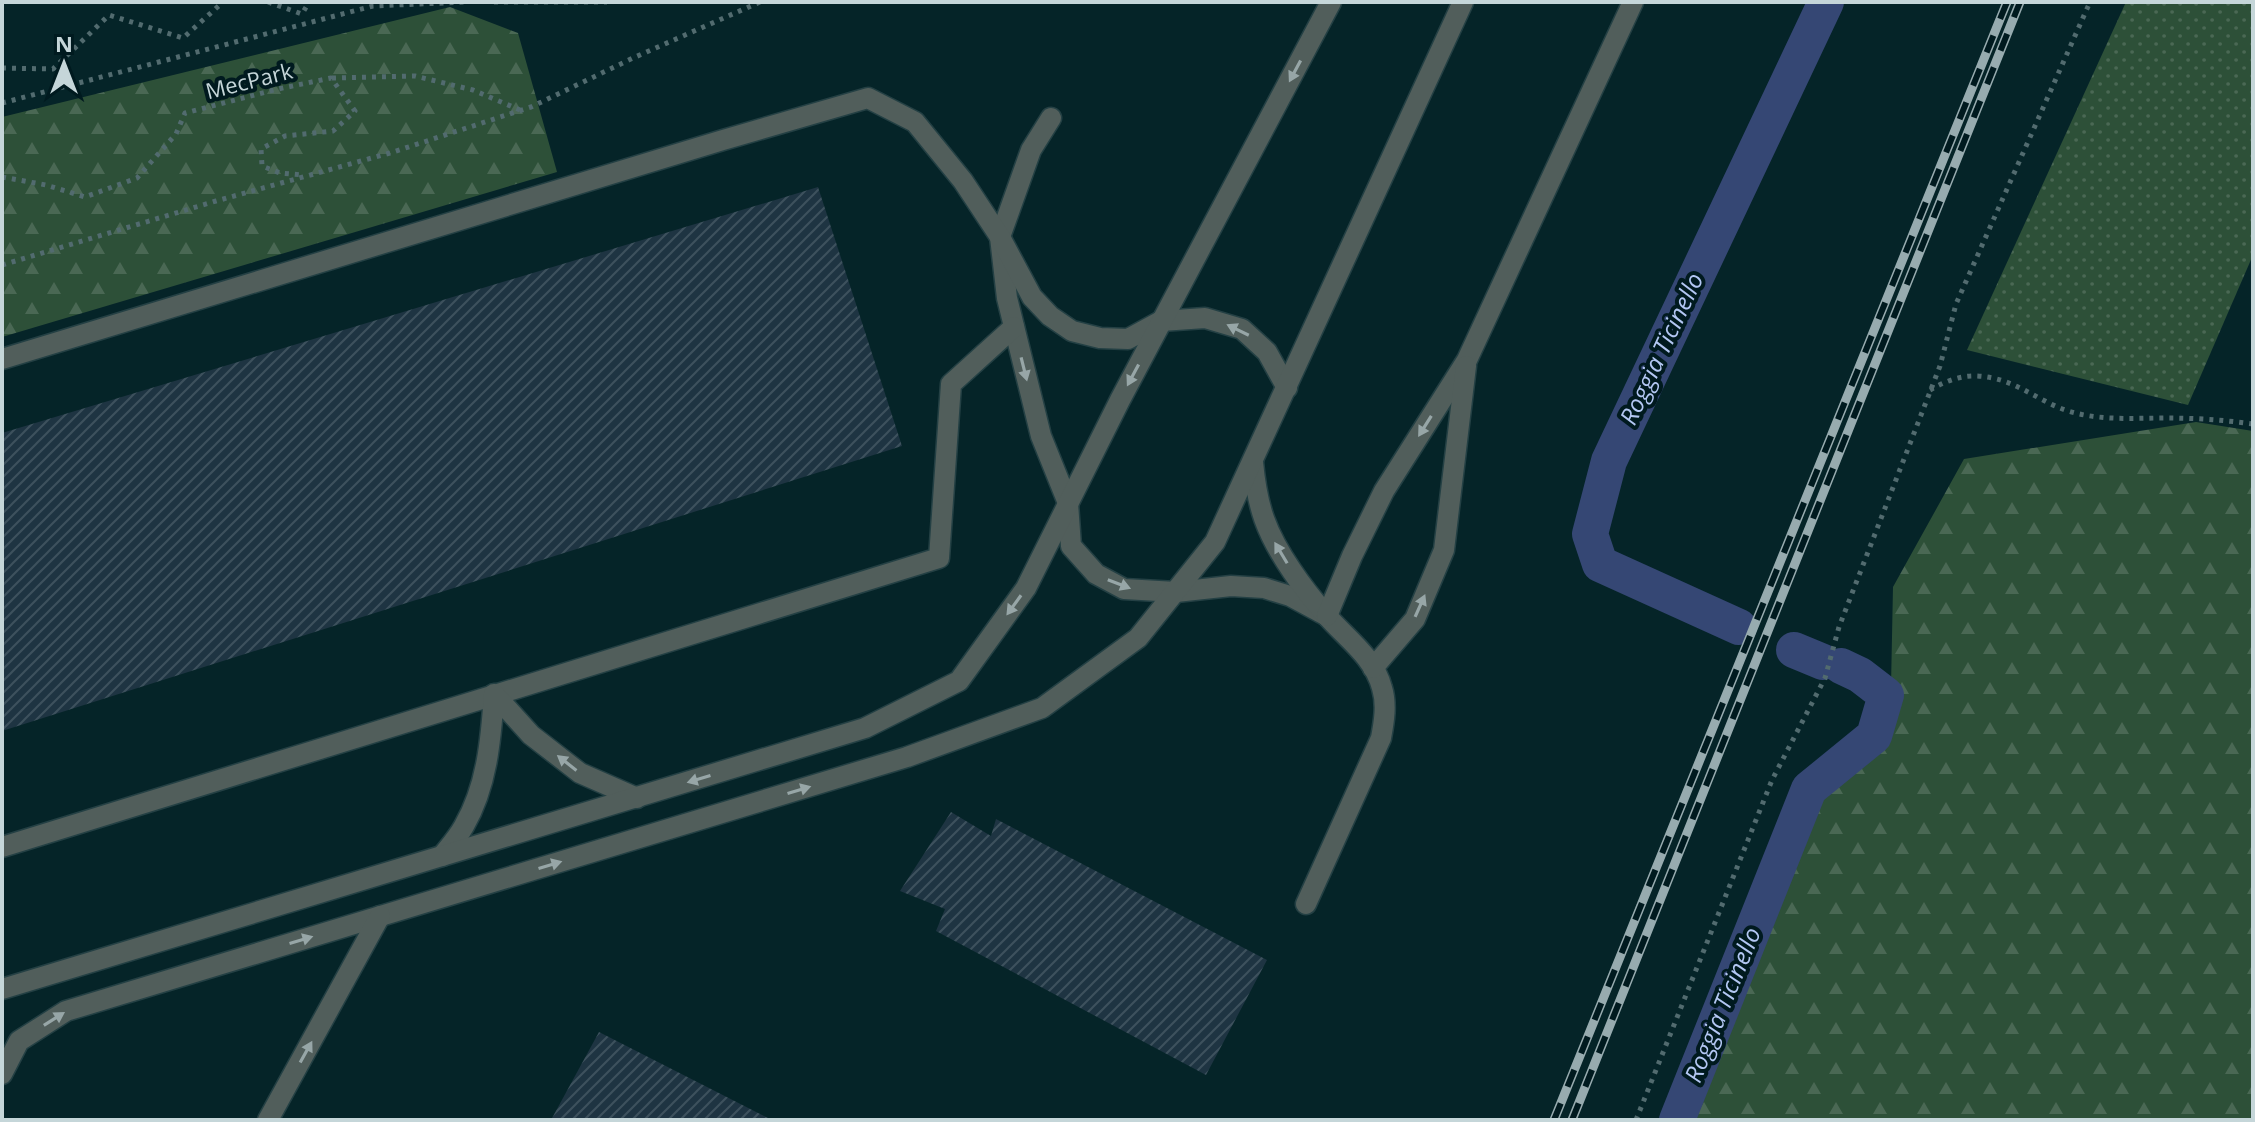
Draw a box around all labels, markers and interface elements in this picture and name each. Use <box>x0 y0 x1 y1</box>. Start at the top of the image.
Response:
north arrow <box>24 24 104 104</box>
text: N <box>55 28 73 58</box>
street label: MecPark <box>202 55 296 105</box>
one-way arrow <box>1288 59 1301 82</box>
water label: Roggia Ticinello <box>1611 267 1710 430</box>
one-way arrow <box>1226 323 1249 337</box>
one-way arrow <box>1019 356 1031 381</box>
one-way arrow <box>1127 363 1140 386</box>
one-way arrow <box>1418 415 1432 437</box>
one-way arrow <box>1275 542 1289 564</box>
one-way arrow <box>1108 578 1132 591</box>
one-way arrow <box>1006 595 1022 616</box>
one-way arrow <box>1414 595 1427 618</box>
one-way arrow <box>557 755 577 771</box>
one-way arrow <box>687 773 711 786</box>
one-way arrow <box>787 783 811 796</box>
one-way arrow <box>538 858 562 871</box>
water label: Roggia Ticinello <box>1676 922 1768 1087</box>
one-way arrow <box>290 933 314 946</box>
one-way arrow <box>43 1013 65 1027</box>
one-way arrow <box>299 1040 312 1063</box>

